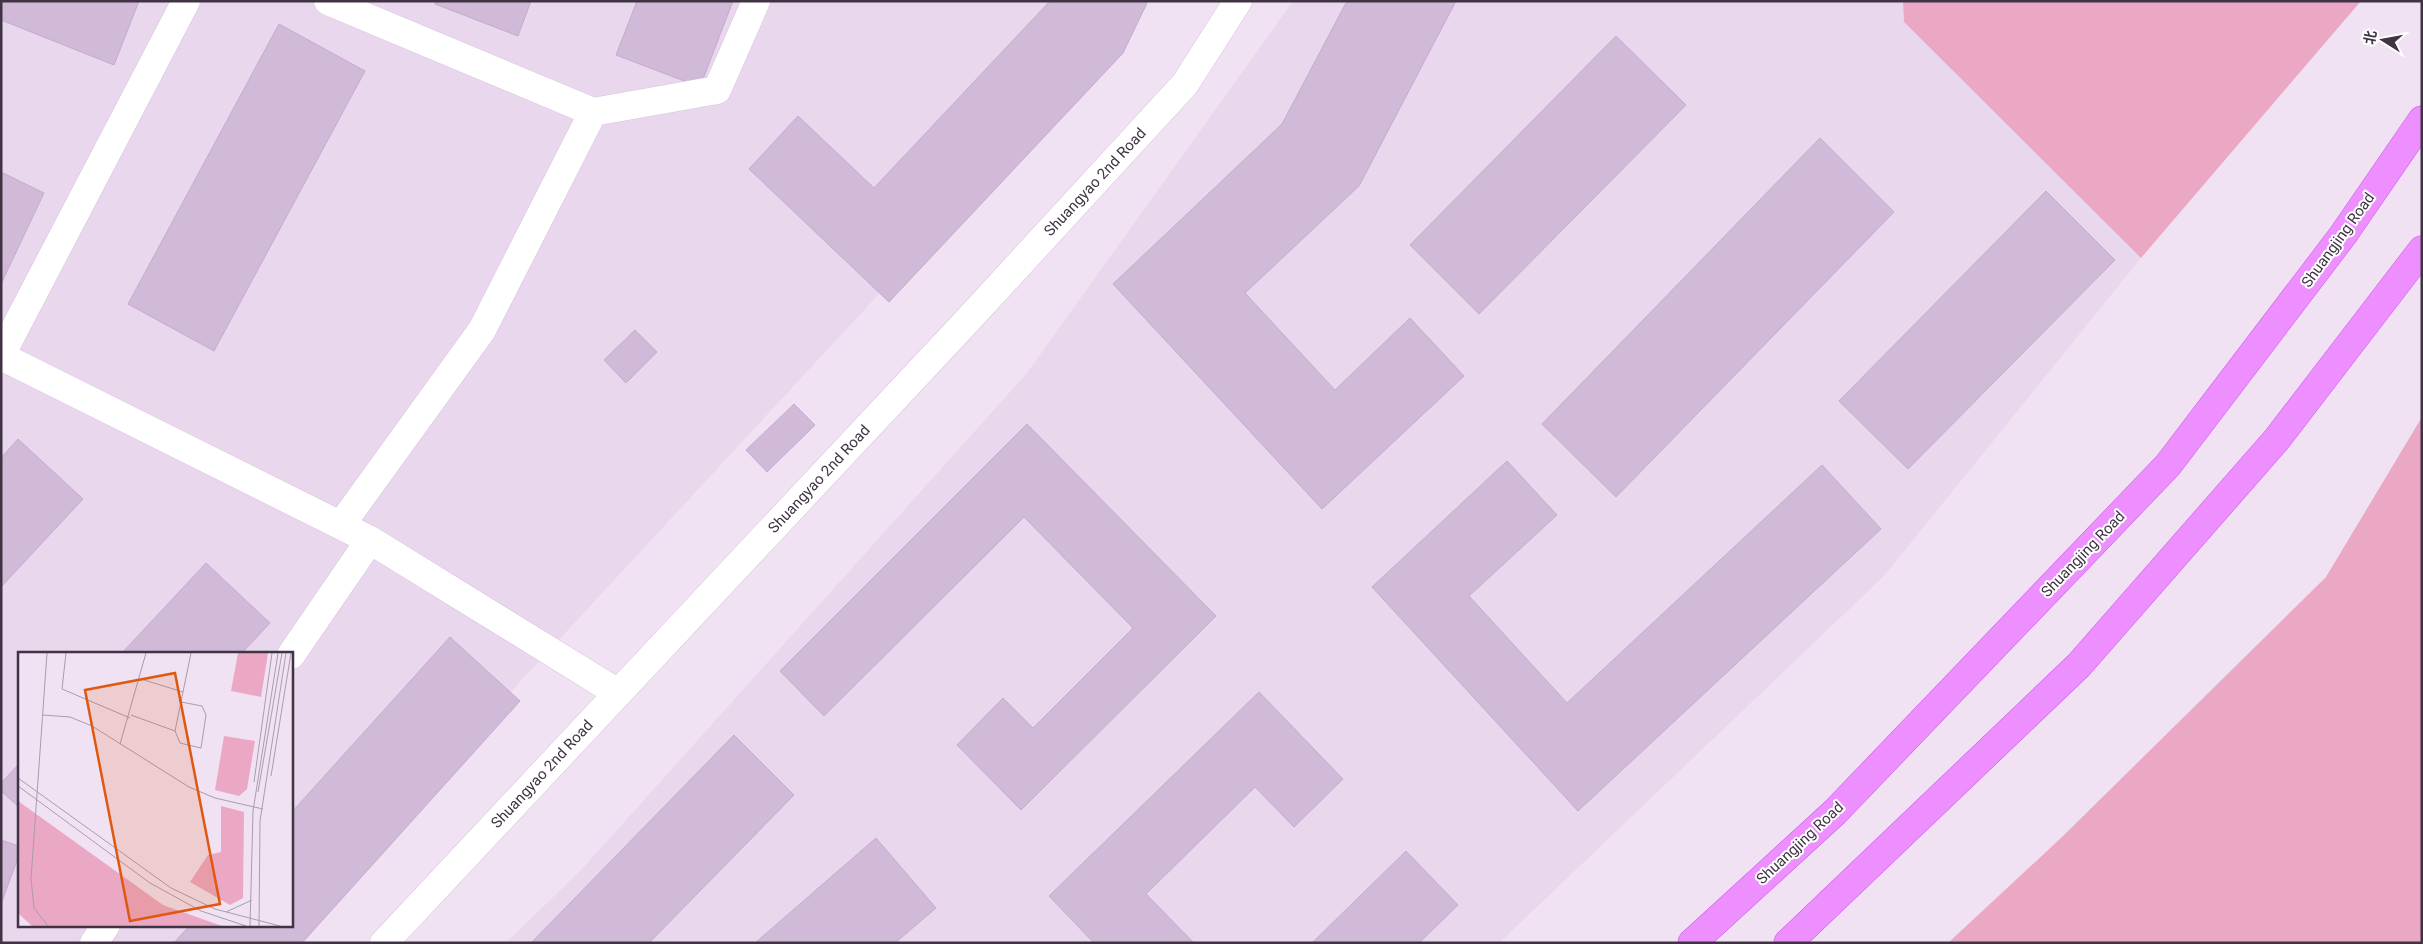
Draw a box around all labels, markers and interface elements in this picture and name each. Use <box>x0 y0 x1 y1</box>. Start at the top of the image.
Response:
north arrow <box>2358 15 2408 65</box>
text: 北 <box>2361 29 2379 46</box>
street label: Shuangyao 2nd Road <box>1040 124 1150 240</box>
street label: Shuangjing Road <box>2298 189 2378 291</box>
street label: Shuangyao 2nd Road <box>764 421 874 537</box>
street label: Shuangjing Road <box>2037 507 2129 601</box>
inset map <box>18 652 292 926</box>
street label: Shuangyao 2nd Road <box>487 716 597 832</box>
street label: Shuangjing Road <box>1753 798 1847 888</box>

